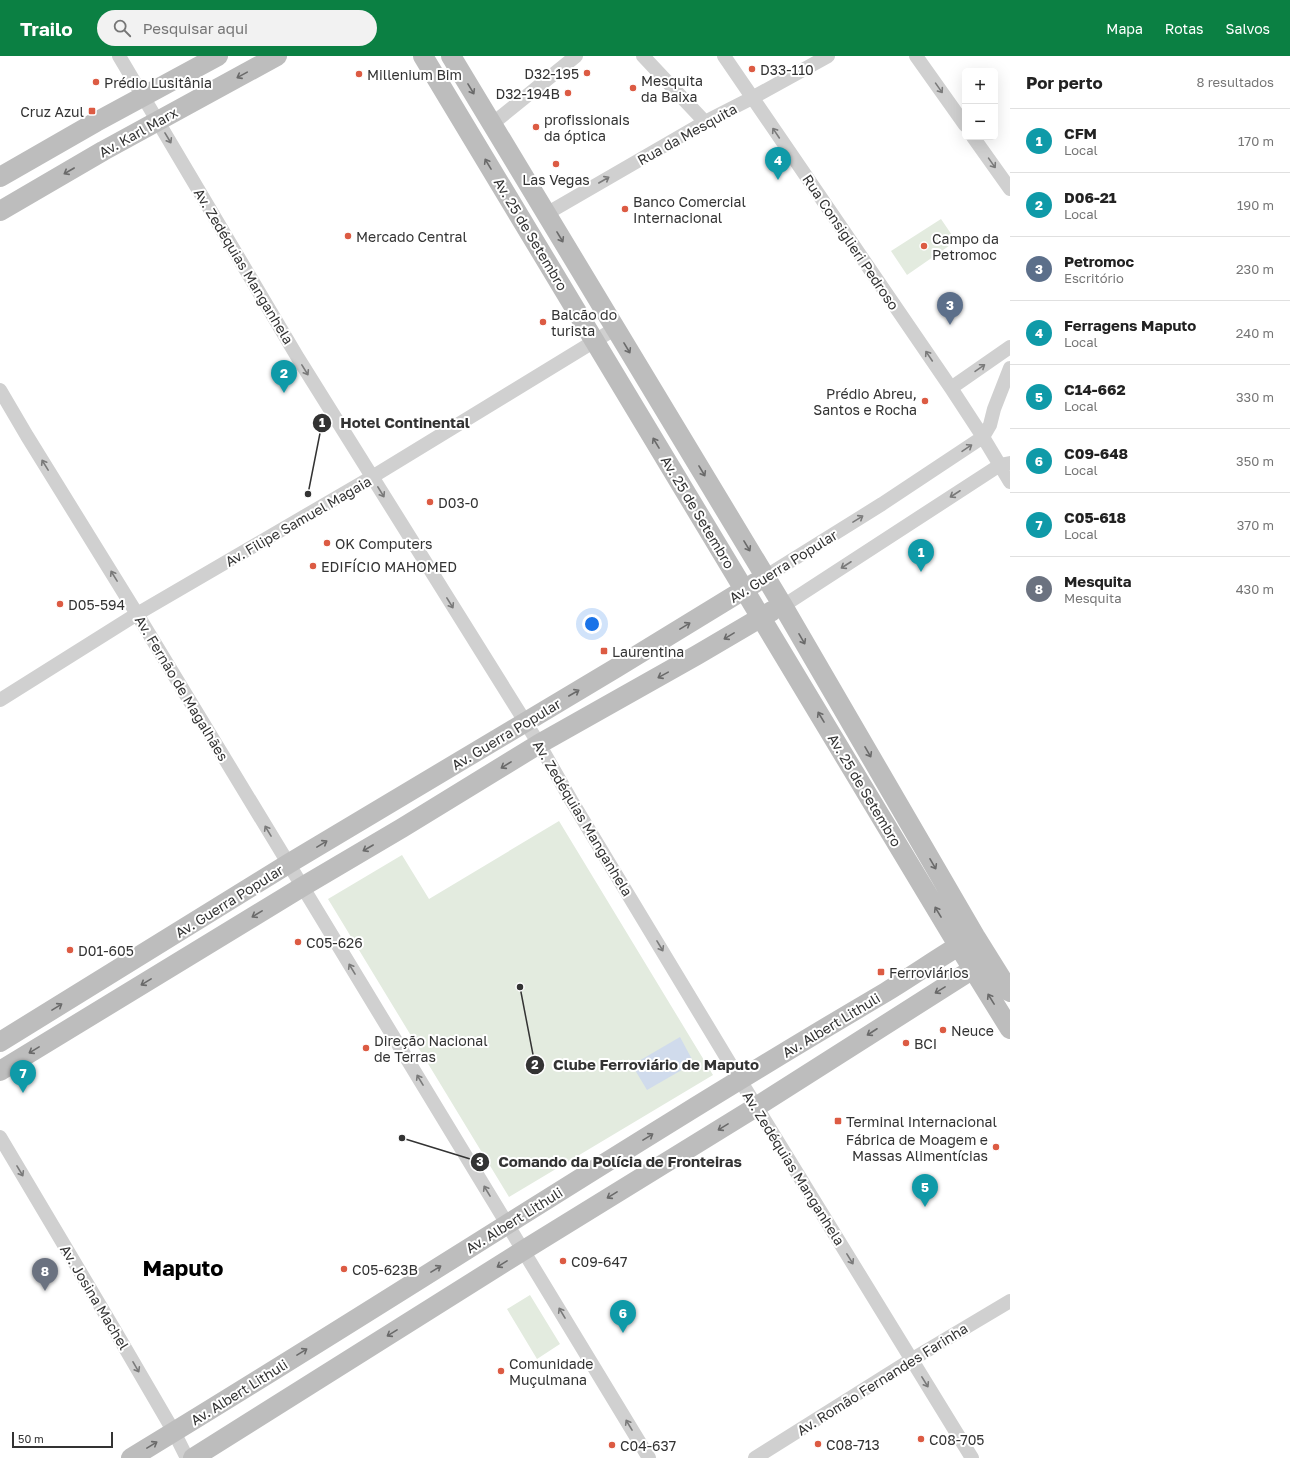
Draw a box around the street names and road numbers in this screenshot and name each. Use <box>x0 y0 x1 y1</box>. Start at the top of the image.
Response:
street label: Rua da Mesquita <box>634 100 740 168</box>
street label: Av. Karl Marx <box>96 103 181 161</box>
street label: Rua Consiglieri Pedroso <box>799 171 903 313</box>
street label: Av. 25 de Setembro <box>491 174 571 294</box>
street label: Av. Zedéquias Manganhela <box>191 185 297 347</box>
street label: Av. 25 de Setembro <box>658 452 738 572</box>
street label: Av. Filipe Samuel Magaia <box>222 472 374 570</box>
street label: Av. Guerra Popular <box>726 526 841 606</box>
street label: Av. Fernão de Magalhães <box>132 612 232 764</box>
street label: Av. Guerra Popular <box>448 694 564 773</box>
street label: Av. 25 de Setembro <box>825 730 905 850</box>
street label: Av. Zedéquias Manganhela <box>530 737 636 899</box>
street label: Av. Guerra Popular <box>172 861 287 941</box>
street label: Av. Albert Lithuli <box>779 989 883 1061</box>
street label: Av. Zedéquias Manganhela <box>739 1088 849 1248</box>
street label: Av. Albert Lithuli <box>462 1183 566 1257</box>
street label: Av. Josina Machel <box>57 1241 133 1353</box>
street label: Av. Romão Fernandes Farinha <box>794 1319 970 1439</box>
street label: Av. Albert Lithuli <box>187 1355 291 1429</box>

